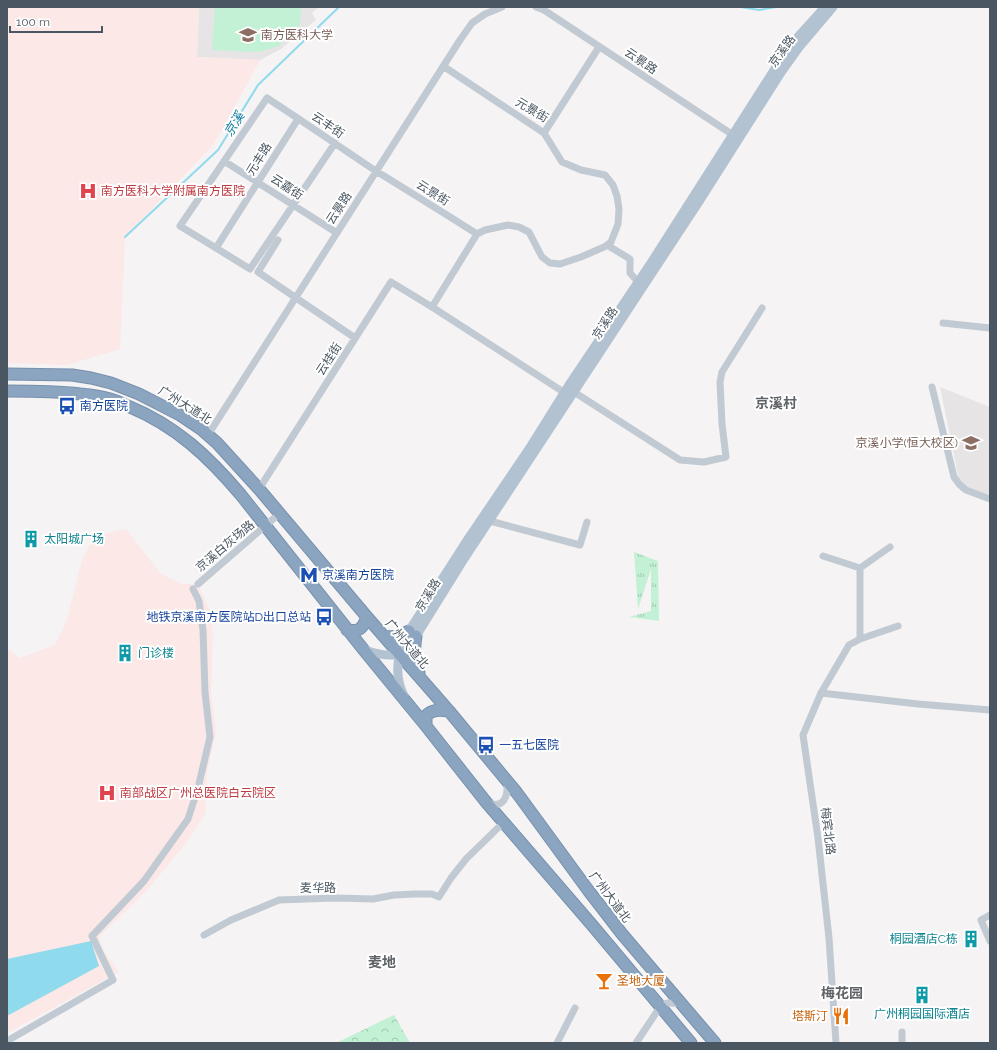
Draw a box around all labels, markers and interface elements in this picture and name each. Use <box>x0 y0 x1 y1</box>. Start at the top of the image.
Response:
scale bar <box>10 8 102 34</box>
text: 100 m <box>16 15 50 29</box>
school or university icon: 南方医科大学 <box>238 25 258 45</box>
place label: 南方医科大学 <box>261 28 333 42</box>
street label: 京溪路 <box>766 32 798 70</box>
street label: 云景路 <box>622 45 660 77</box>
street label: 元景街 <box>513 95 551 125</box>
water label: 京溪 <box>221 107 248 139</box>
street label: 云丰街 <box>309 109 347 141</box>
street label: 元丰路 <box>244 140 274 178</box>
street label: 云嘉街 <box>268 171 306 203</box>
street label: 云景街 <box>414 178 452 208</box>
hospital icon: 南方医科大学附属南方医院 <box>78 181 98 201</box>
place label: 南方医科大学附属南方医院 <box>101 184 245 198</box>
street label: 云景路 <box>323 189 355 227</box>
street label: 京溪路 <box>589 304 621 342</box>
street label: 云桂街 <box>313 340 345 378</box>
street label: 广州大道北 <box>156 383 214 427</box>
district label: 京溪村 <box>755 395 797 411</box>
bus stop icon: 南方医院 <box>57 396 77 416</box>
place label: 南方医院 <box>80 399 128 413</box>
school or university icon: 京溪小学(恒大校区) <box>961 433 981 453</box>
place label: 京溪小学(恒大校区) <box>856 436 958 450</box>
street label: 京溪白灰场路 <box>193 517 257 575</box>
building icon: 太阳城广场 <box>21 529 41 549</box>
place label: 太阳城广场 <box>44 532 104 546</box>
metro station icon: 京溪南方医院 <box>299 565 319 585</box>
place label: 京溪南方医院 <box>322 568 394 582</box>
street label: 京溪路 <box>413 576 443 614</box>
bus stop icon: 地铁京溪南方医院站D出口总站 <box>314 607 334 627</box>
place label: 地铁京溪南方医院站D出口总站 <box>146 610 311 624</box>
street label: 广州大道北 <box>382 617 432 671</box>
building icon: 门诊楼 <box>115 643 135 663</box>
place label: 门诊楼 <box>138 646 174 660</box>
bus stop icon: 一五七医院 <box>476 735 496 755</box>
place label: 一五七医院 <box>499 738 559 752</box>
hospital icon: 南部战区广州总医院白云院区 <box>97 783 117 803</box>
place label: 南部战区广州总医院白云院区 <box>120 786 276 800</box>
street label: 梅宾北路 <box>818 806 838 856</box>
street label: 广州大道北 <box>586 869 634 925</box>
street label: 麦华路 <box>300 881 336 895</box>
building icon: 桐园酒店C栋 <box>961 929 981 949</box>
place label: 桐园酒店C栋 <box>890 932 958 946</box>
district label: 麦地 <box>368 954 396 970</box>
bar icon: 圣地大厦 <box>594 971 614 991</box>
place label: 圣地大厦 <box>617 974 665 988</box>
district label: 梅花园 <box>821 985 863 1001</box>
building icon: 广州桐园国际酒店 <box>912 985 932 1005</box>
restaurant icon: 塔斯汀 <box>831 1006 851 1026</box>
place label: 广州桐园国际酒店 <box>874 1007 970 1021</box>
place label: 塔斯汀 <box>792 1009 828 1023</box>

